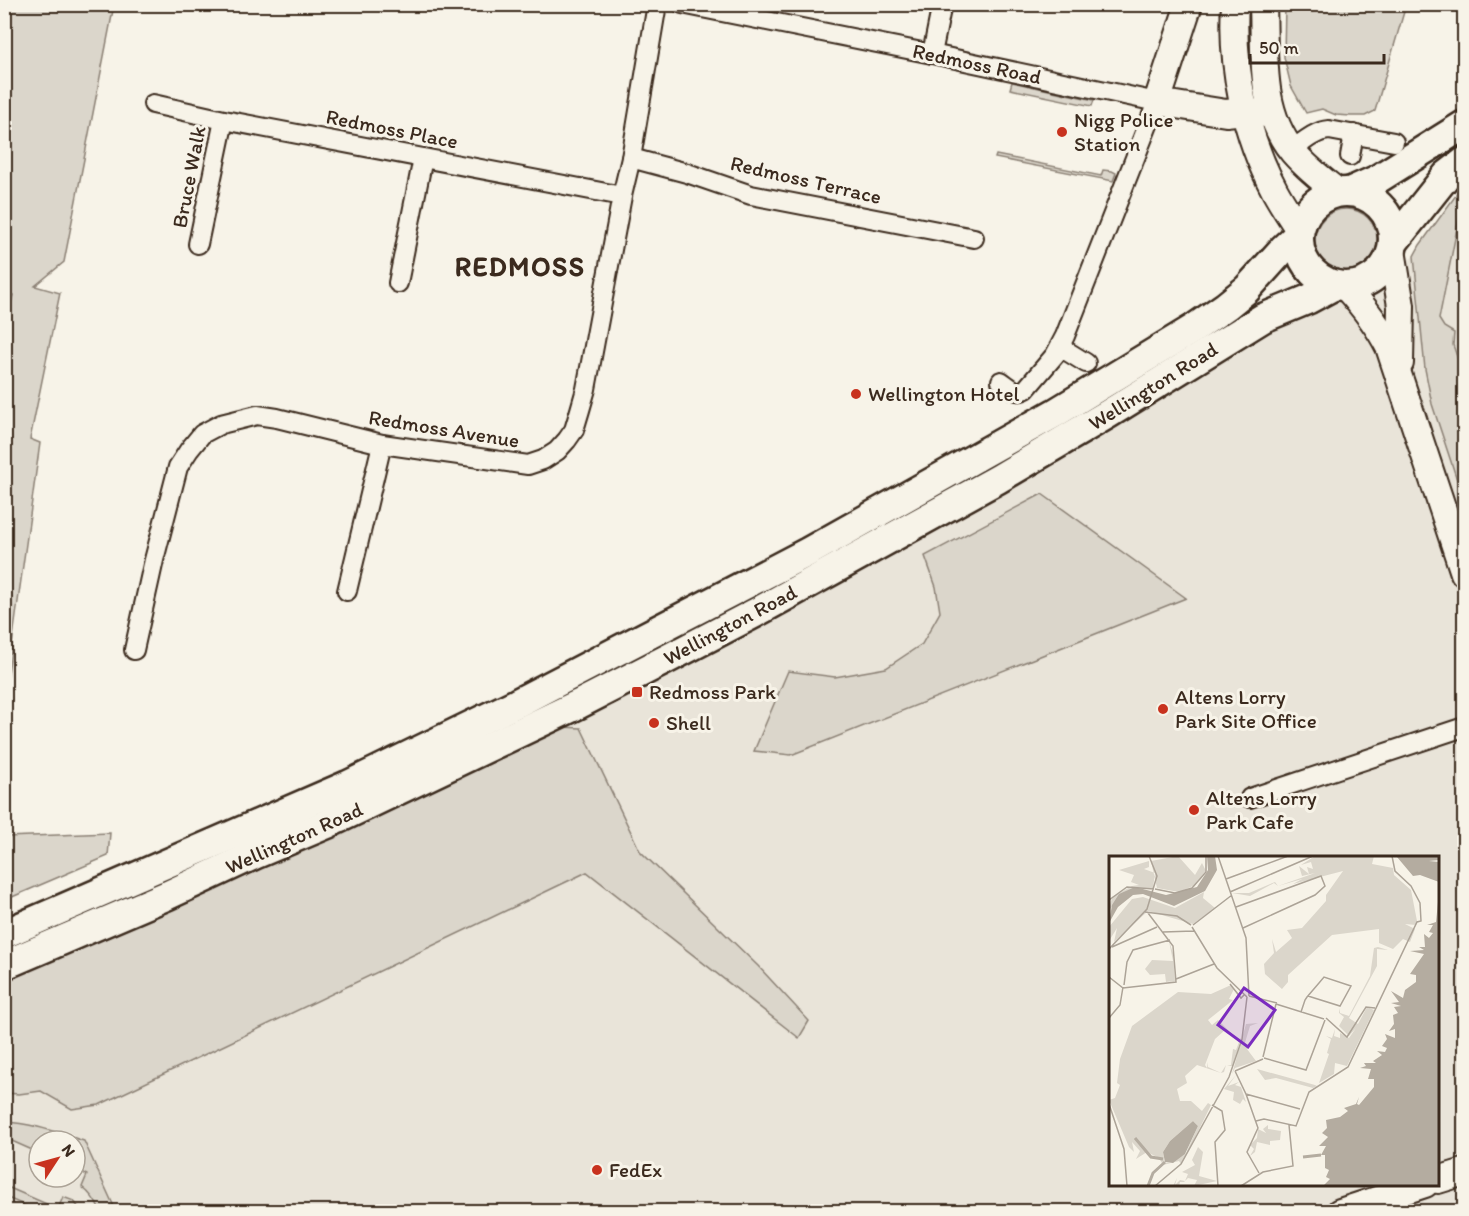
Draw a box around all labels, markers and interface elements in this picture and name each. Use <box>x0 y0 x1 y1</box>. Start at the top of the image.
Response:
scale bar <box>1250 27 1384 65</box>
text: 50 m <box>1259 37 1299 59</box>
street label: Redmoss Road <box>911 38 1044 89</box>
street label: Redmoss Place <box>324 103 460 154</box>
place label: Nigg Police Station <box>1074 107 1174 156</box>
street label: Bruce Walk <box>166 124 211 230</box>
marker: Nigg Police Station <box>1055 125 1069 139</box>
street label: Redmoss Terrace <box>728 150 884 209</box>
district label: REDMOSS <box>455 250 585 283</box>
street label: Wellington Road <box>1084 336 1222 435</box>
place label: Wellington Hotel <box>868 381 1019 406</box>
marker: Wellington Hotel <box>849 387 863 401</box>
street label: Redmoss Avenue <box>367 404 521 453</box>
street label: Wellington Road <box>659 579 801 670</box>
place label: Redmoss Park <box>649 679 776 704</box>
place label: Altens Lorry Park Site Office <box>1175 684 1317 733</box>
marker: Redmoss Park <box>630 685 644 699</box>
marker: Altens Lorry Park Site Office <box>1156 702 1170 716</box>
place label: Shell <box>666 710 711 735</box>
marker: Shell <box>647 716 661 730</box>
place label: Altens Lorry Park Cafe <box>1206 785 1317 834</box>
street label: Wellington Road <box>221 796 367 879</box>
marker: Altens Lorry Park Cafe <box>1187 803 1201 817</box>
inset map <box>1109 856 1439 1186</box>
north arrow <box>27 1129 87 1189</box>
text: N <box>58 1141 80 1160</box>
place label: FedEx <box>609 1157 662 1182</box>
marker: FedEx <box>590 1163 604 1177</box>

